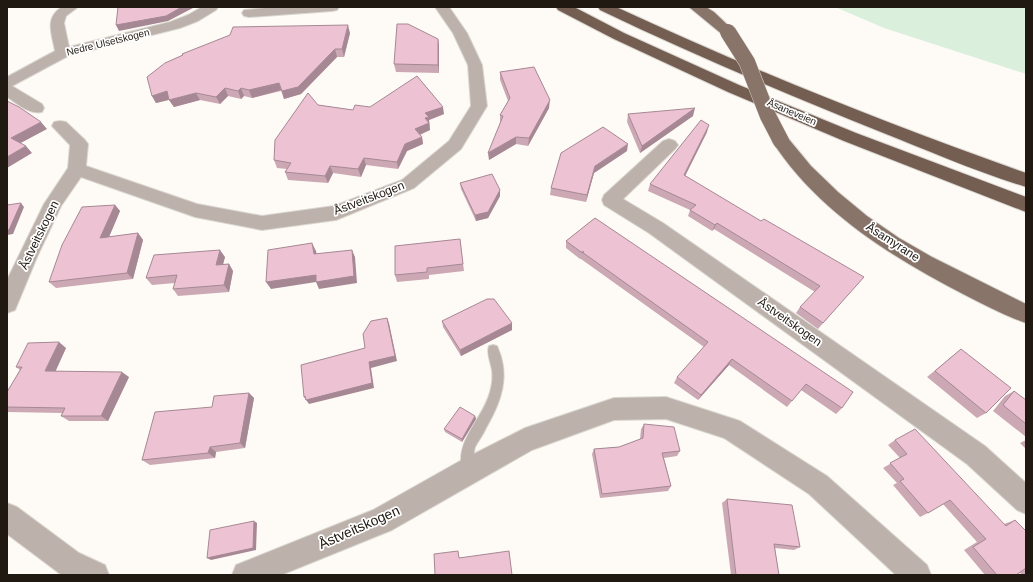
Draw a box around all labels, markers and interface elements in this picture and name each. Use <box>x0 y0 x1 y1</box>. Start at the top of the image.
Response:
street label: Nedre Ulsetskogen <box>65 26 151 58</box>
street label: Åsaneveien <box>766 96 819 127</box>
street label: Åstveitskogen <box>331 177 406 218</box>
street label: Åstveitskogen <box>15 198 62 272</box>
street label: Åsamyrane <box>864 219 923 265</box>
street label: Åstveitskogen <box>755 294 825 349</box>
street label: Åstveitskogen <box>316 502 402 552</box>

